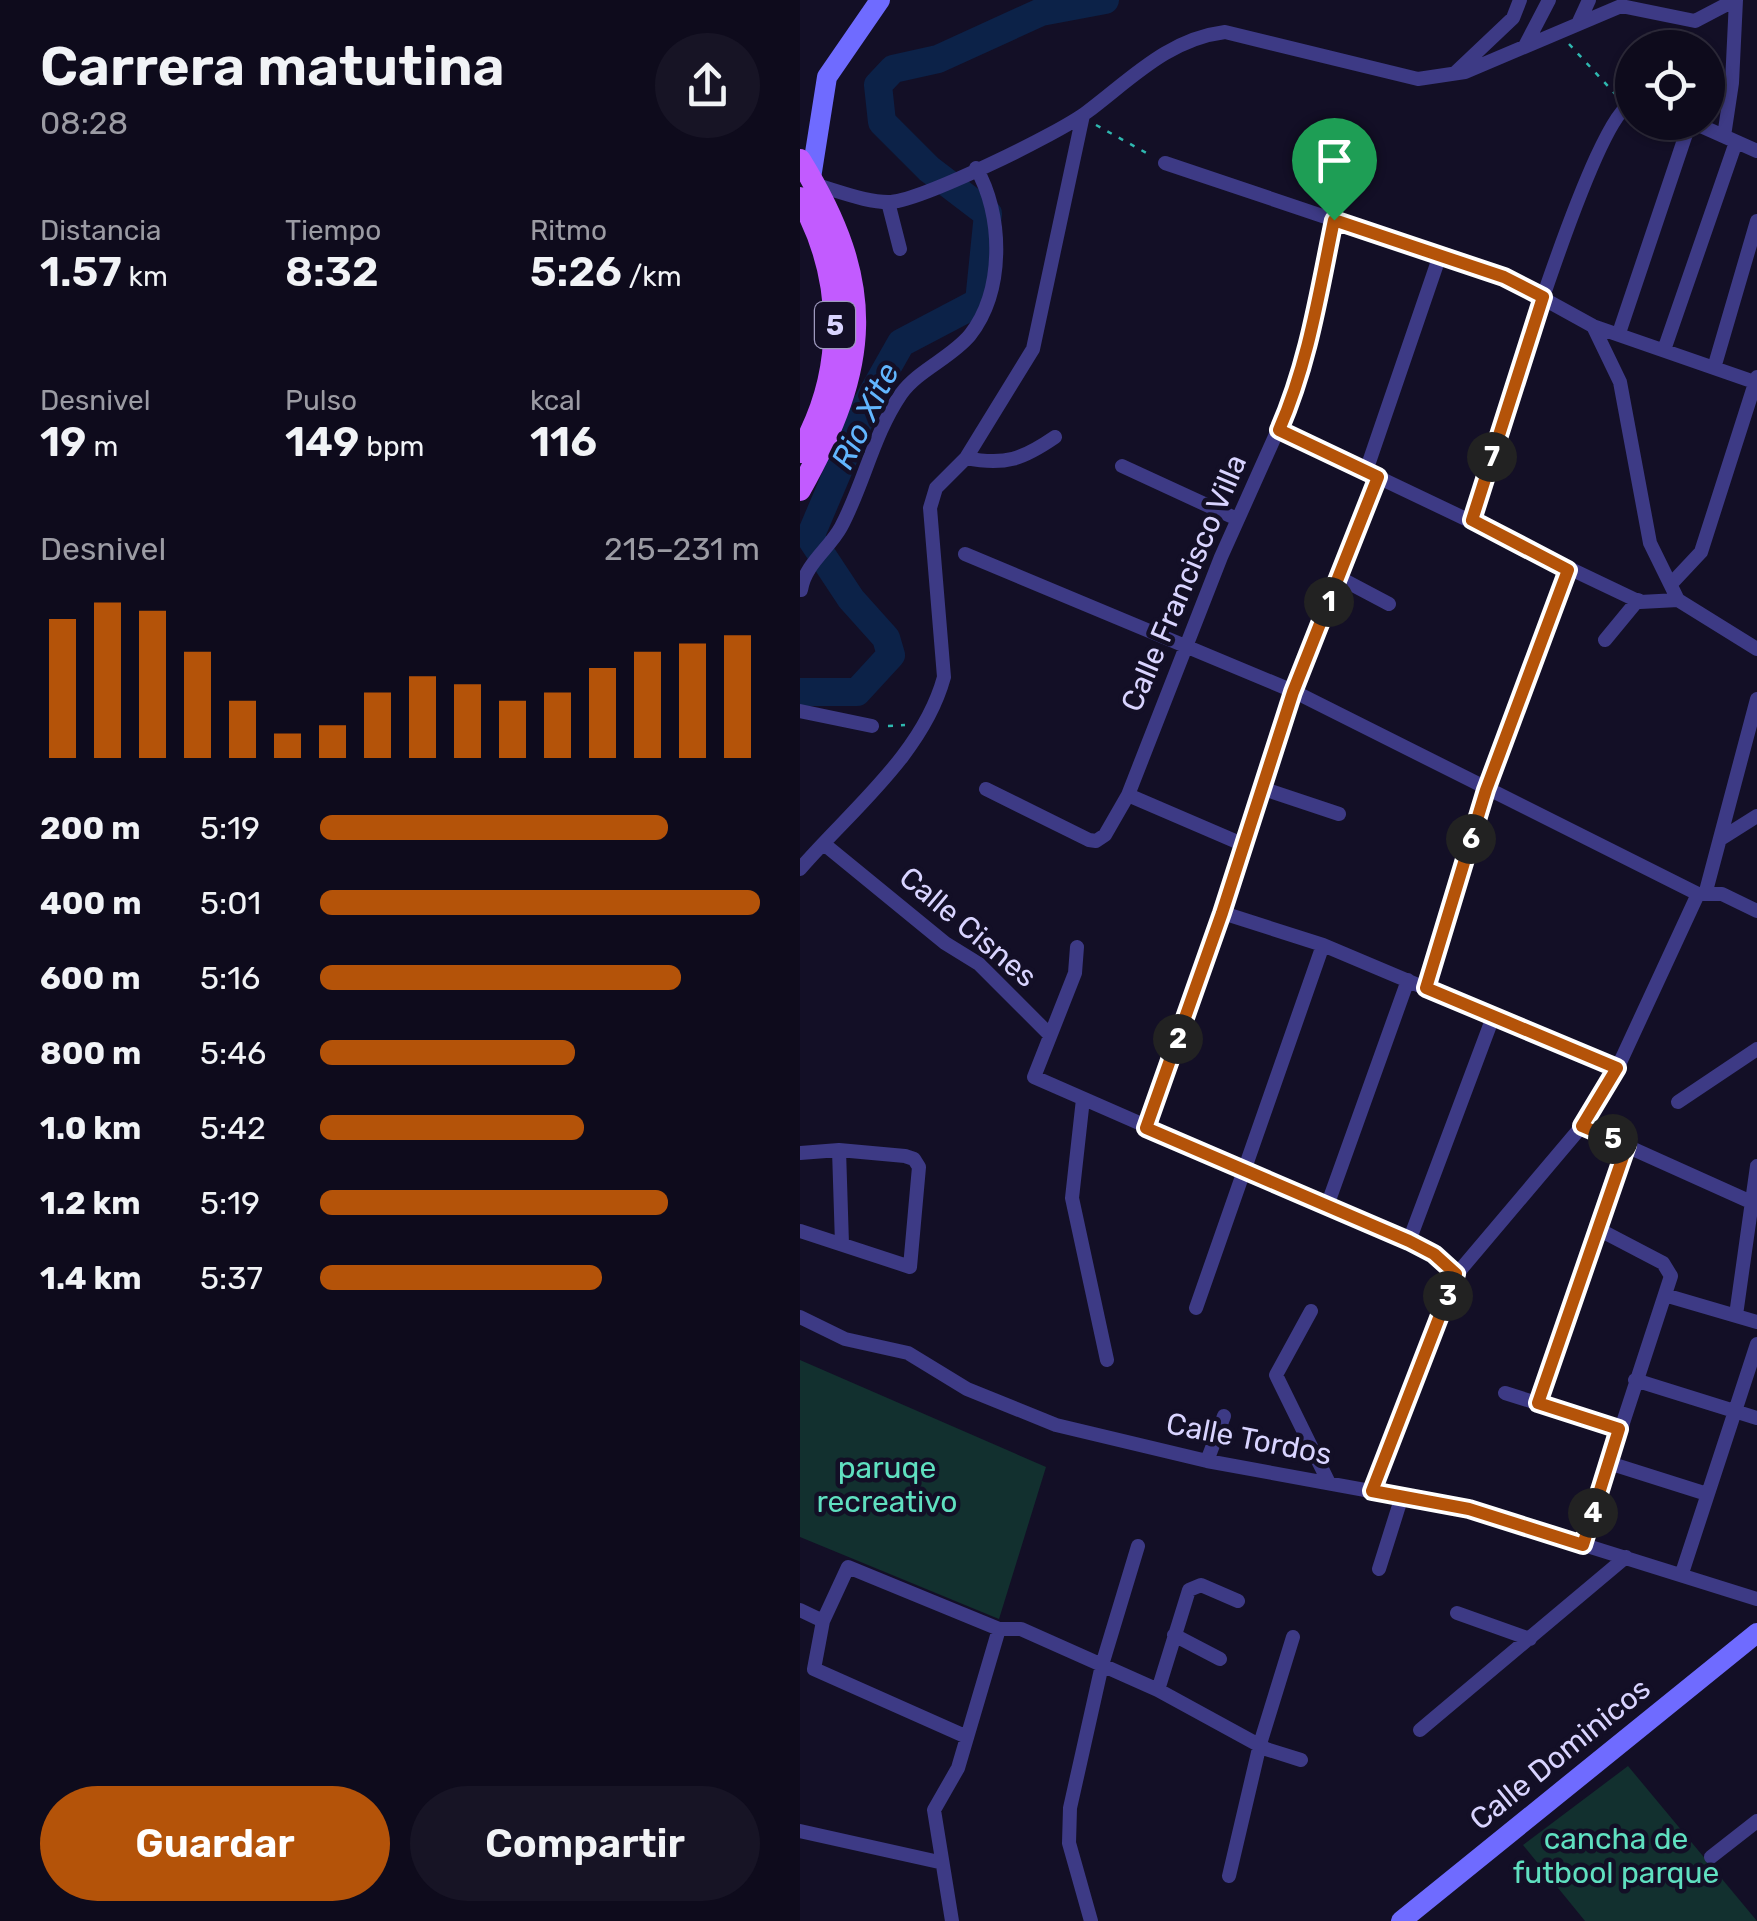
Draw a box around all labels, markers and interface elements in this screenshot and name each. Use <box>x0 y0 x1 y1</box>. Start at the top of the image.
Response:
map controls <box>1615 30 1725 140</box>
button: locate <box>1615 30 1725 140</box>
button: share <box>655 33 760 138</box>
text: Carrera matutina <box>40 34 505 99</box>
text: 08:28 <box>40 104 128 142</box>
pin <box>1292 118 1377 221</box>
icon: arrive <box>1307 133 1362 188</box>
text: Distancia <box>40 214 161 247</box>
text: Tiempo <box>285 214 381 247</box>
text: Ritmo <box>530 214 607 247</box>
text: 1.57 <box>40 247 122 297</box>
text: 8:32 <box>285 247 379 297</box>
text: 5:26 <box>530 247 622 297</box>
text: km <box>122 260 168 293</box>
text: /km <box>622 260 682 293</box>
road number: 5 <box>815 302 855 348</box>
water label: Rio Xite <box>823 357 907 475</box>
text: Desnivel <box>40 384 150 417</box>
text: Pulso <box>285 384 357 417</box>
text: kcal <box>530 384 581 417</box>
text: 19 <box>40 417 87 467</box>
text: 149 <box>285 417 359 467</box>
text: 116 <box>530 417 597 467</box>
text: m <box>87 430 118 463</box>
text: bpm <box>359 430 424 463</box>
pin: 7 <box>1467 432 1517 482</box>
text: 7 <box>1484 440 1500 473</box>
street label: Calle Francisco Villa <box>1114 449 1254 717</box>
text: Desnivel <box>40 530 166 568</box>
text: 215–231 m <box>604 530 760 568</box>
pin: 1 <box>1304 577 1354 627</box>
text: 1 <box>1322 585 1336 618</box>
text: 200 m <box>40 809 140 847</box>
text: 5:19 <box>200 809 260 847</box>
pin: 6 <box>1446 814 1496 864</box>
text: 6 <box>1462 822 1480 855</box>
street label: Calle Cisnes <box>892 859 1044 995</box>
text: 400 m <box>40 884 142 922</box>
text: 5:01 <box>200 884 261 922</box>
text: 600 m <box>40 959 140 997</box>
text: 5:16 <box>200 959 260 997</box>
pin: 2 <box>1153 1014 1203 1064</box>
text: 2 <box>1169 1022 1187 1055</box>
text: 800 m <box>40 1034 141 1072</box>
text: 5:46 <box>200 1034 266 1072</box>
text: 1.0 km <box>40 1109 141 1147</box>
text: 5:42 <box>200 1109 266 1147</box>
pin: 5 <box>1588 1114 1638 1164</box>
text: 5 <box>1604 1122 1622 1155</box>
text: 1.2 km <box>40 1184 141 1222</box>
text: 5:19 <box>200 1184 260 1222</box>
text: 1.4 km <box>40 1259 141 1297</box>
text: 5:37 <box>200 1259 263 1297</box>
pin: 3 <box>1423 1271 1473 1321</box>
text: 3 <box>1439 1279 1457 1312</box>
street label: Calle Tordos <box>1163 1405 1335 1473</box>
park label: paruqe recreativo <box>816 1450 958 1520</box>
pin: 4 <box>1568 1488 1618 1538</box>
text: 4 <box>1583 1496 1603 1529</box>
street label: Calle Dominicos <box>1463 1670 1657 1838</box>
button: Guardar <box>40 1786 390 1901</box>
button: Compartir <box>410 1786 760 1901</box>
park label: cancha de futbool parque <box>1513 1821 1719 1891</box>

